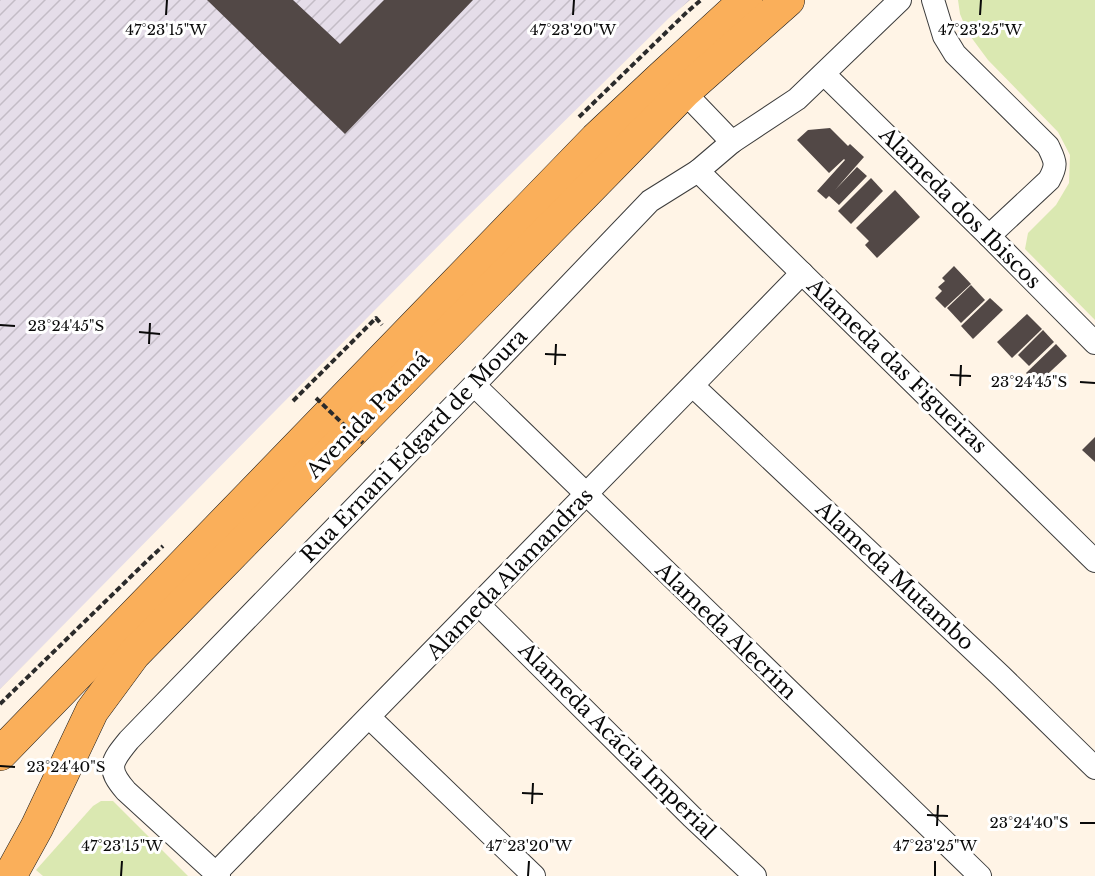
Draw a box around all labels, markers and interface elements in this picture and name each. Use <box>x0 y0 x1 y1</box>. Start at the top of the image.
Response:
text: 47°23'15"W <box>125 20 207 39</box>
text: 47°23'20"W <box>530 20 617 39</box>
text: 47°23'25"W <box>938 20 1022 39</box>
street label: Alameda dos Ibiscos <box>873 121 1046 294</box>
street label: Alameda das Figueiras <box>801 272 993 459</box>
text: 23°24'45"S <box>28 316 104 335</box>
street label: Rua Ernani Edgard de Moura <box>295 324 533 568</box>
street label: Avenida Paraná <box>300 346 435 485</box>
text: 23°24'45"S <box>991 372 1067 391</box>
street label: Alameda Alamandras <box>421 483 599 666</box>
street label: Alameda Mutambo <box>810 495 980 656</box>
street label: Alameda Alecrim <box>649 556 802 705</box>
street label: Alameda Acácia Imperial <box>512 636 721 845</box>
text: 23°24'40"S <box>27 757 105 776</box>
text: 23°24'40"S <box>990 813 1068 832</box>
text: 47°23'15"W <box>81 836 163 855</box>
text: 47°23'20"W <box>486 836 573 855</box>
text: 47°23'25"W <box>893 836 977 855</box>

